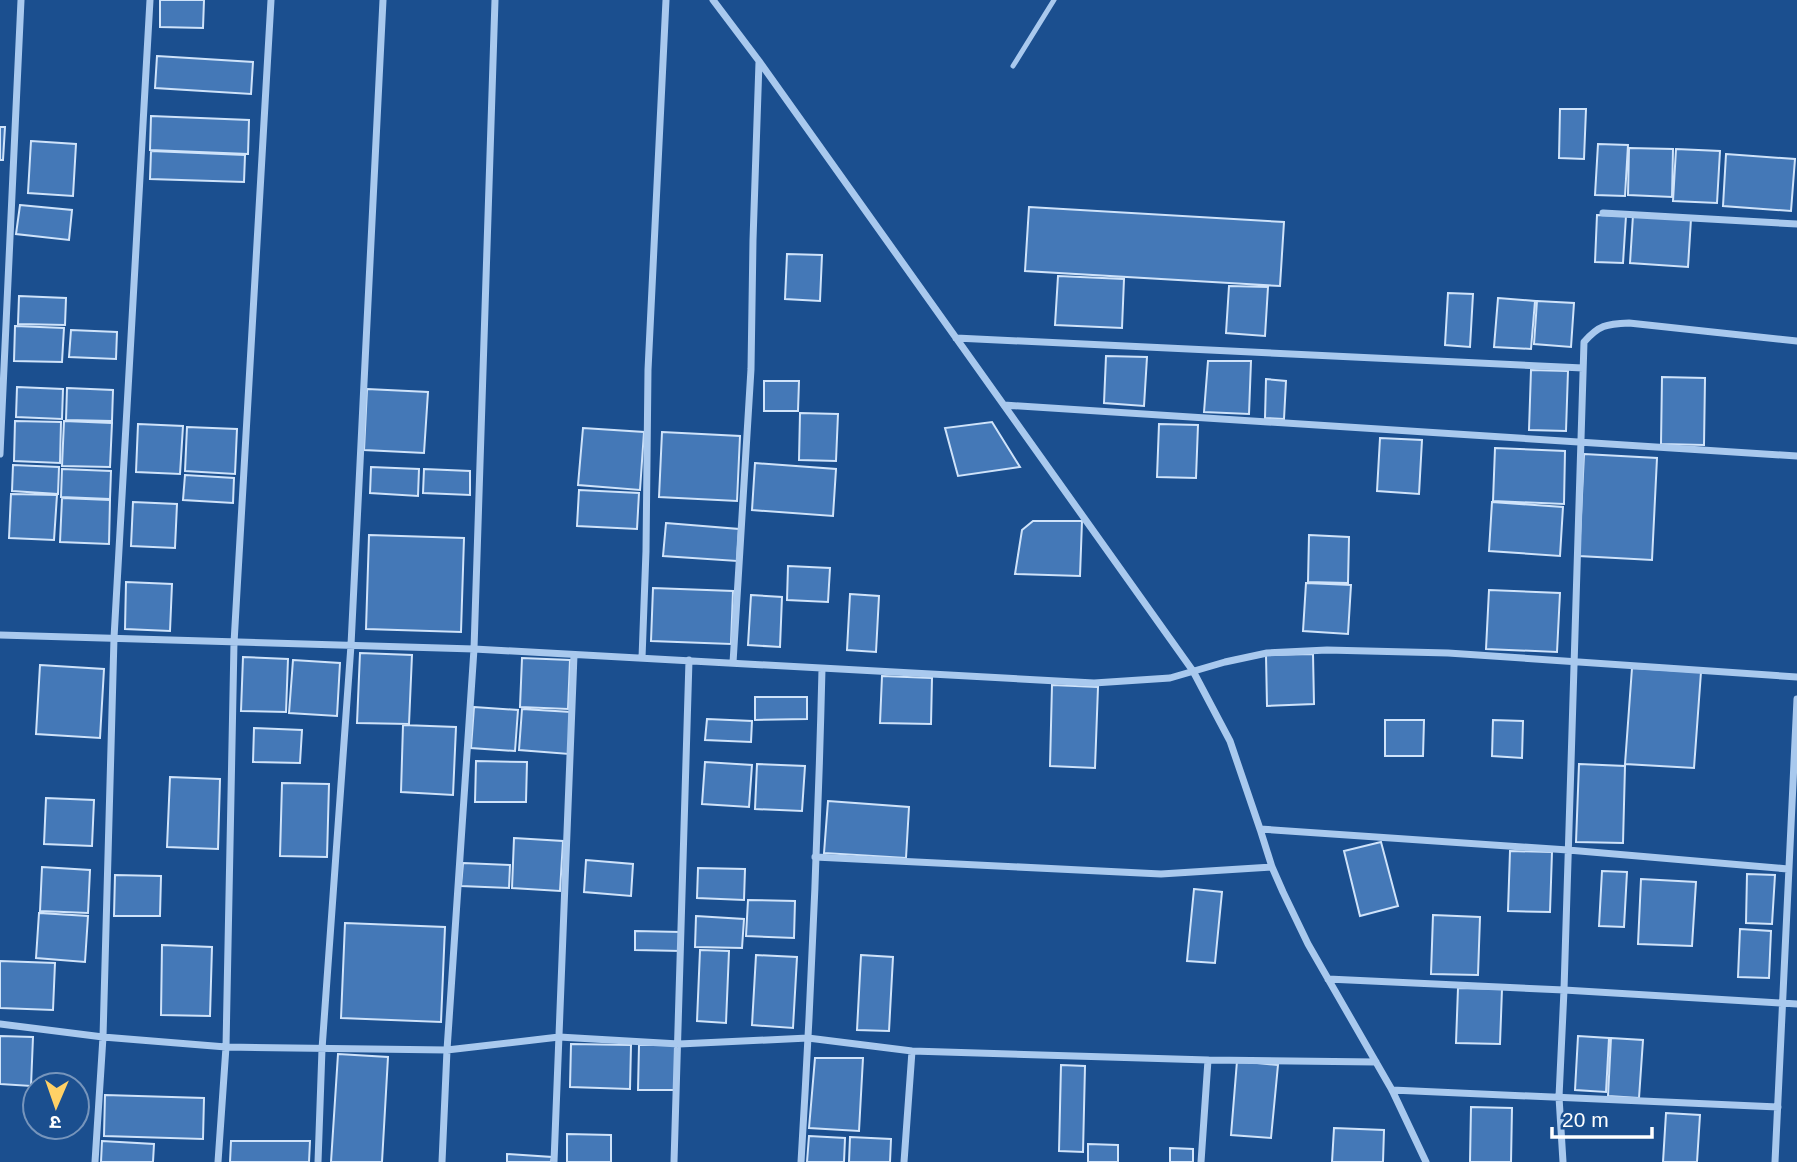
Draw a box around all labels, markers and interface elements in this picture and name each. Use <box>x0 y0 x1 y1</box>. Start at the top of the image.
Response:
north arrow <box>21 1071 91 1141</box>
scale bar <box>1552 1096 1652 1140</box>
text: 20 m <box>1562 1108 1609 1131</box>
text: उ <box>49 1112 61 1133</box>

